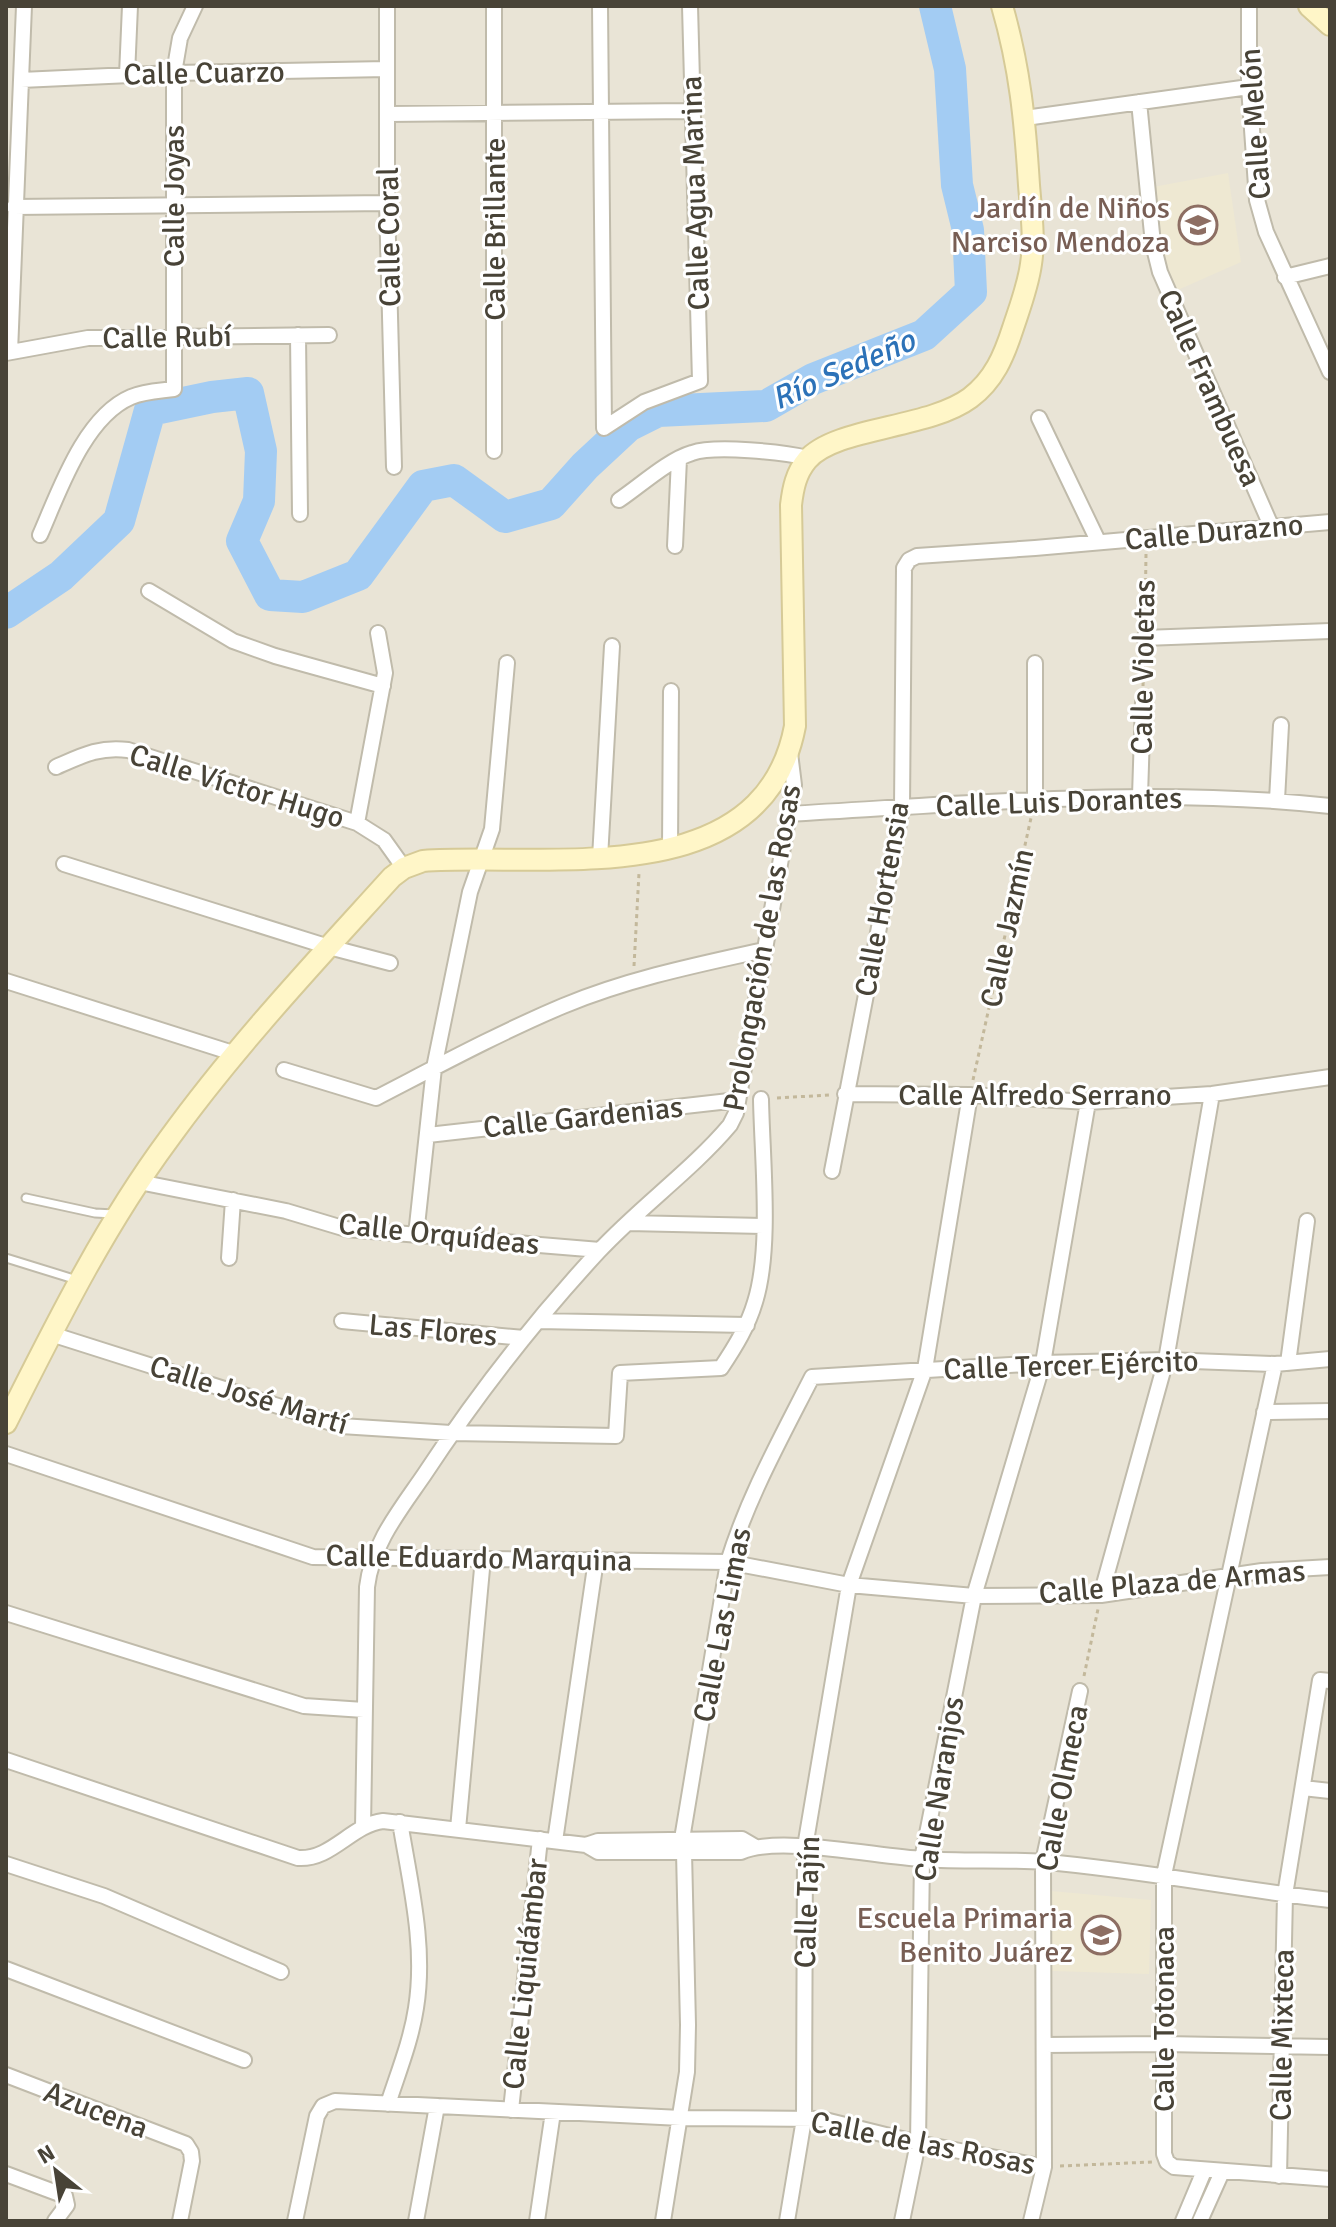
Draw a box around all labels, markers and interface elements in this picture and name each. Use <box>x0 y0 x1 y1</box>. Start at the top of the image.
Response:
street label: Calle Melón <box>1232 47 1279 201</box>
street label: Calle Cuarzo <box>123 54 285 93</box>
street label: Calle Agua Marina <box>673 75 718 311</box>
street label: Calle Joyas <box>156 125 193 267</box>
street label: Calle Brillante <box>477 137 514 321</box>
street label: Calle Coral <box>370 167 409 307</box>
place label: Jardín de Niños Narciso Mendoza <box>951 190 1170 261</box>
school or university icon: Jardín de Niños Narciso Mendoza <box>1177 204 1219 246</box>
street label: Calle Frambuesa <box>1149 284 1270 493</box>
street label: Calle Rubí <box>102 318 232 357</box>
water label: Río Sedeño <box>766 320 922 418</box>
street label: Calle Durazno <box>1123 506 1305 559</box>
street label: Calle Violetas <box>1123 579 1164 755</box>
street label: Calle Víctor Hugo <box>125 736 349 837</box>
street label: Calle Luis Dorantes <box>935 780 1183 825</box>
street label: Prolongación de las Rosas <box>716 782 809 1114</box>
street label: Calle Hortensia <box>847 799 918 999</box>
street label: Calle Jazmín <box>973 845 1042 1011</box>
street label: Calle Alfredo Serrano <box>898 1077 1172 1114</box>
street label: Calle Gardenias <box>481 1089 685 1146</box>
street label: Calle Orquídeas <box>337 1206 541 1263</box>
street label: Las Flores <box>367 1306 499 1355</box>
street label: Calle Tercer Ejército <box>943 1343 1199 1388</box>
street label: Calle José Martí <box>145 1348 353 1443</box>
street label: Calle Las Limas <box>685 1525 759 1726</box>
street label: Calle Eduardo Marquina <box>325 1537 633 1580</box>
street label: Calle Plaza de Armas <box>1037 1552 1307 1613</box>
street label: Calle Naranjos <box>907 1694 972 1884</box>
street label: Calle Olmeca <box>1028 1702 1097 1874</box>
street label: Calle Tajín <box>787 1835 828 1969</box>
street label: Calle Liquidámbar <box>495 1857 556 2092</box>
place label: Escuela Primaria Benito Juárez <box>856 1900 1073 1971</box>
school or university icon: Escuela Primaria Benito Juárez <box>1080 1914 1122 1956</box>
street label: Calle Totonaca <box>1146 1926 1183 2112</box>
street label: Calle Mixteca <box>1262 1949 1303 2122</box>
street label: Azucena <box>38 2074 153 2147</box>
street label: Calle de las Rosas <box>808 2104 1038 2183</box>
north arrow <box>16 2131 96 2211</box>
text: N <box>33 2139 60 2170</box>

